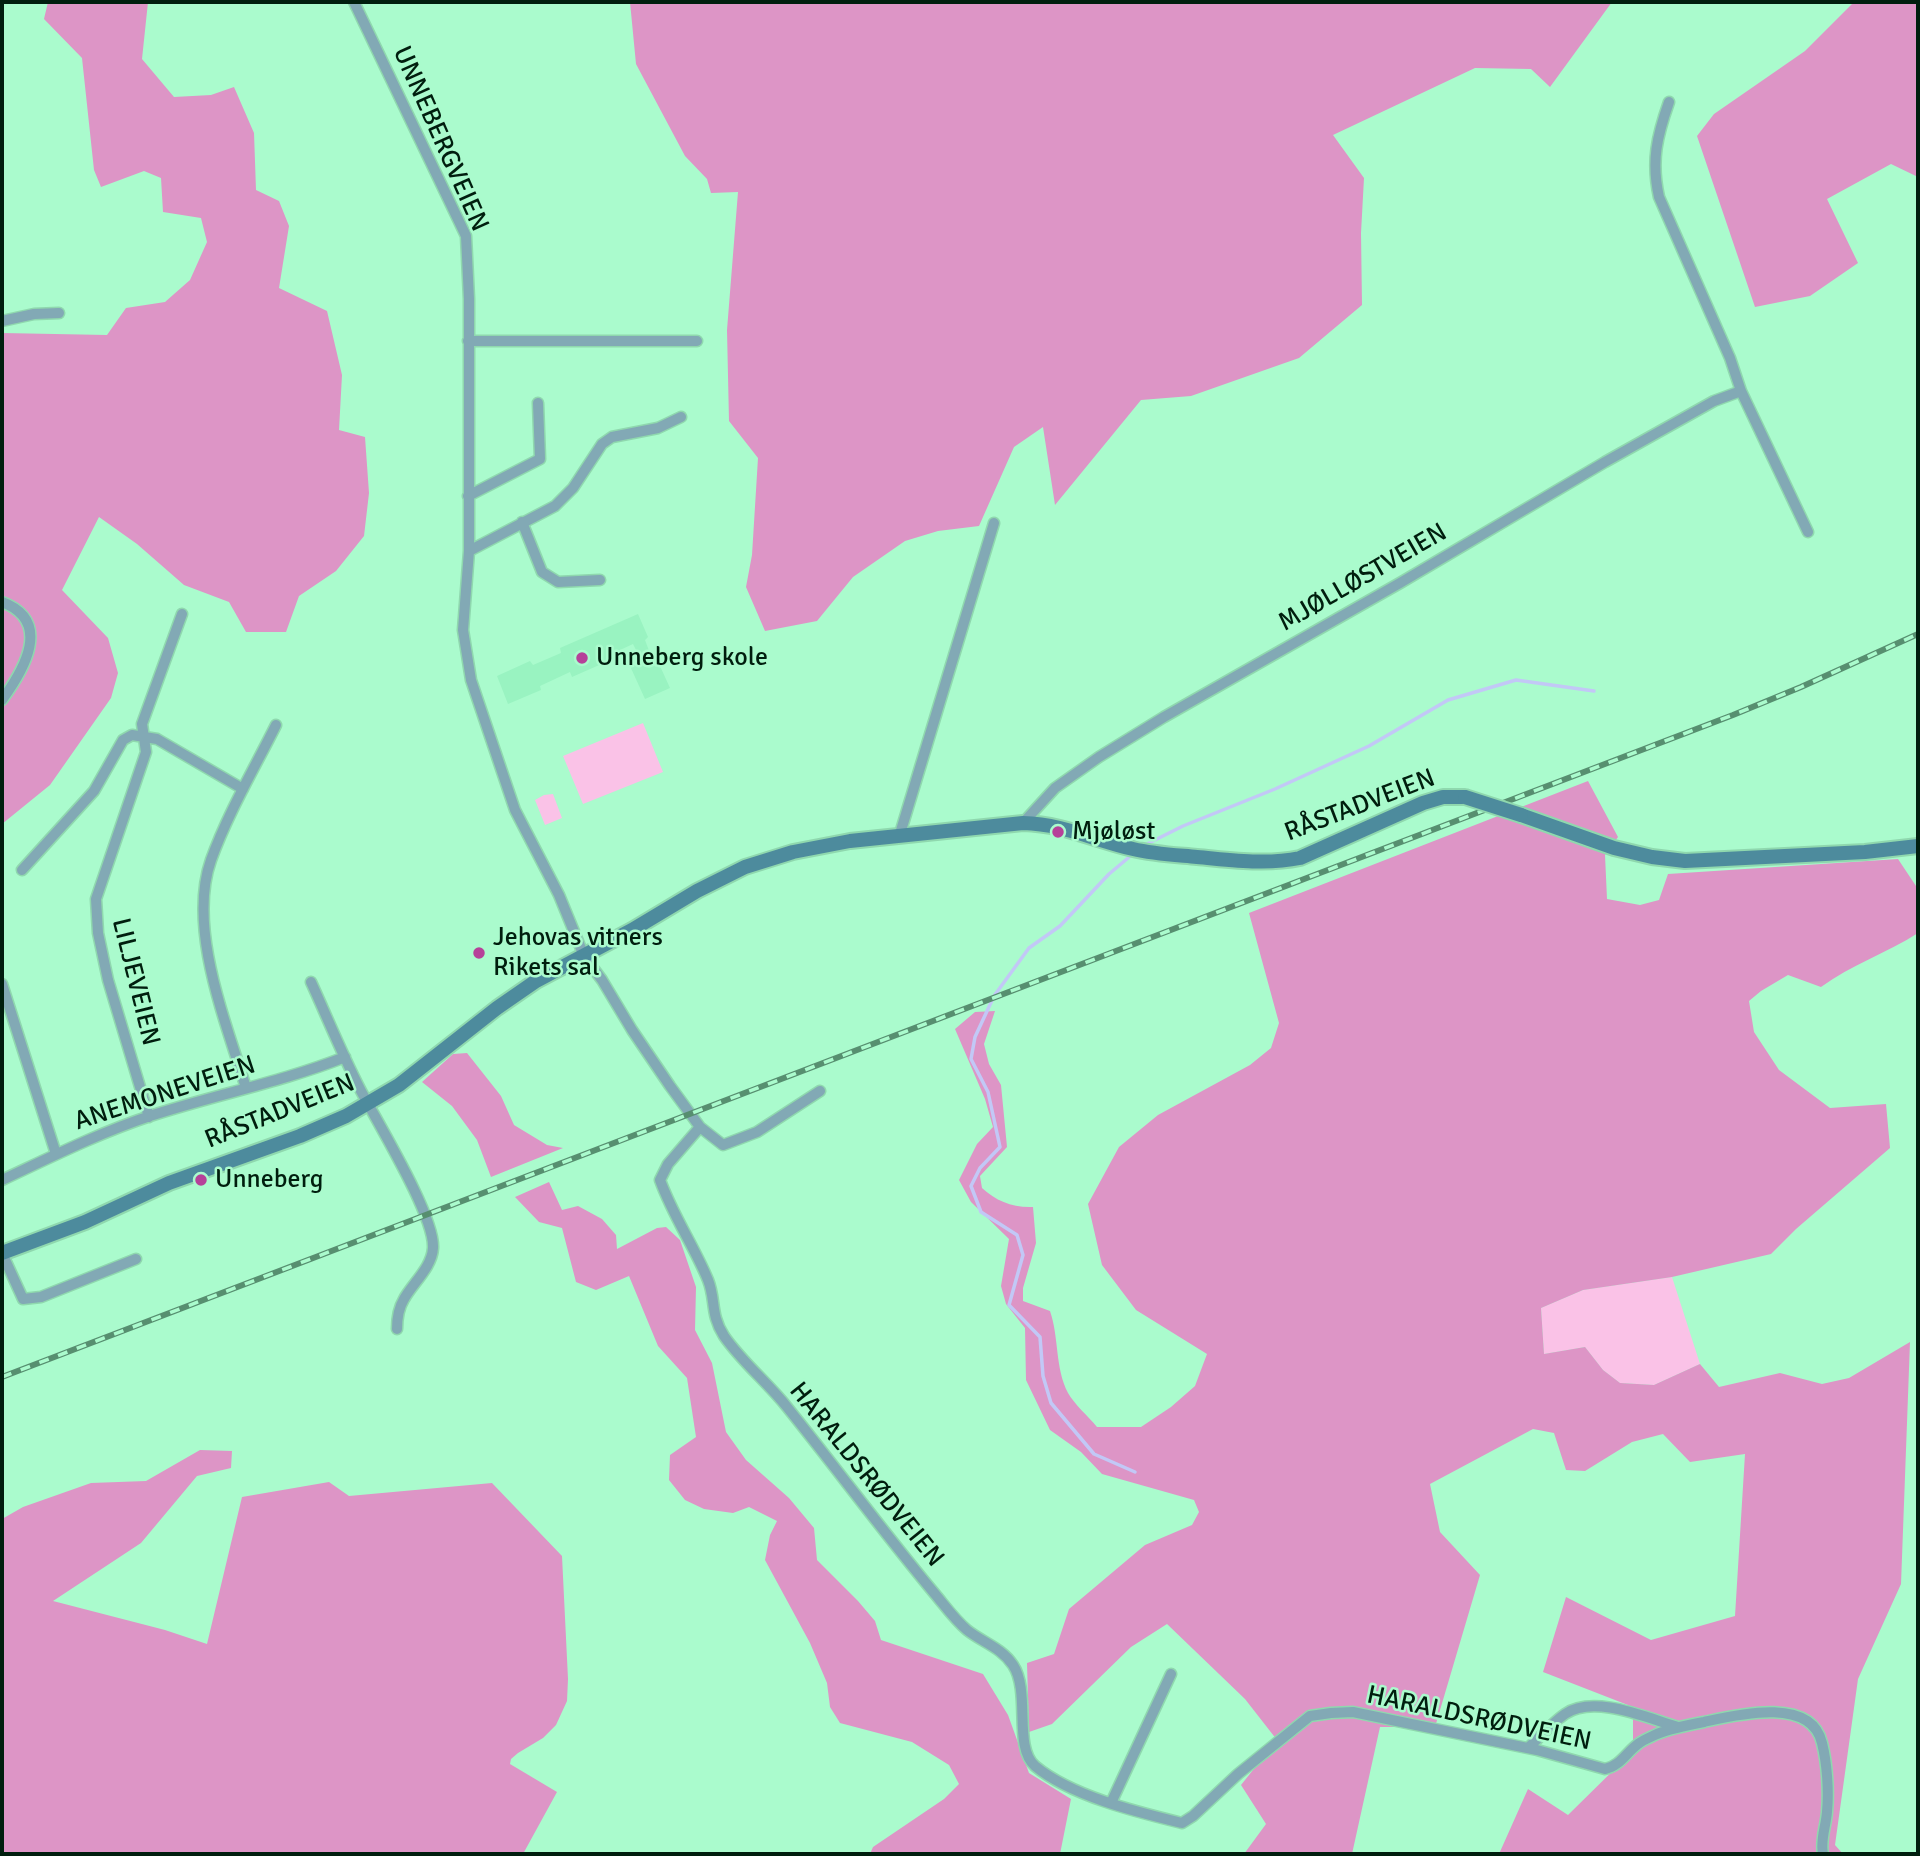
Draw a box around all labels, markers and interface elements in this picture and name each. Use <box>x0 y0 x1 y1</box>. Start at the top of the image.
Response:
street label: UNNEBERGVEIEN <box>385 42 495 236</box>
street label: MJØLLØSTVEIEN <box>1273 517 1453 639</box>
place label: Unneberg skole <box>596 642 768 674</box>
marker: Unneberg skole <box>574 650 590 666</box>
street label: RÅSTADVEIEN <box>1280 763 1440 849</box>
place label: Mjøløst <box>1072 816 1155 848</box>
marker: Mjøløst <box>1050 824 1066 840</box>
street label: LILJEVEIEN <box>104 915 166 1049</box>
place label: Jehovas vitners Rikets sal <box>493 922 663 984</box>
marker: Jehovas vitners Rikets sal <box>471 945 487 961</box>
street label: ANEMONEVEIEN <box>71 1050 259 1138</box>
street label: RÅSTADVEIEN <box>201 1068 359 1156</box>
place label: Unneberg <box>215 1164 324 1196</box>
marker: Unneberg <box>193 1172 209 1188</box>
street label: HARALDSRØDVEIEN <box>782 1376 950 1574</box>
street label: HARALDSRØDVEIEN <box>1364 1680 1594 1758</box>

